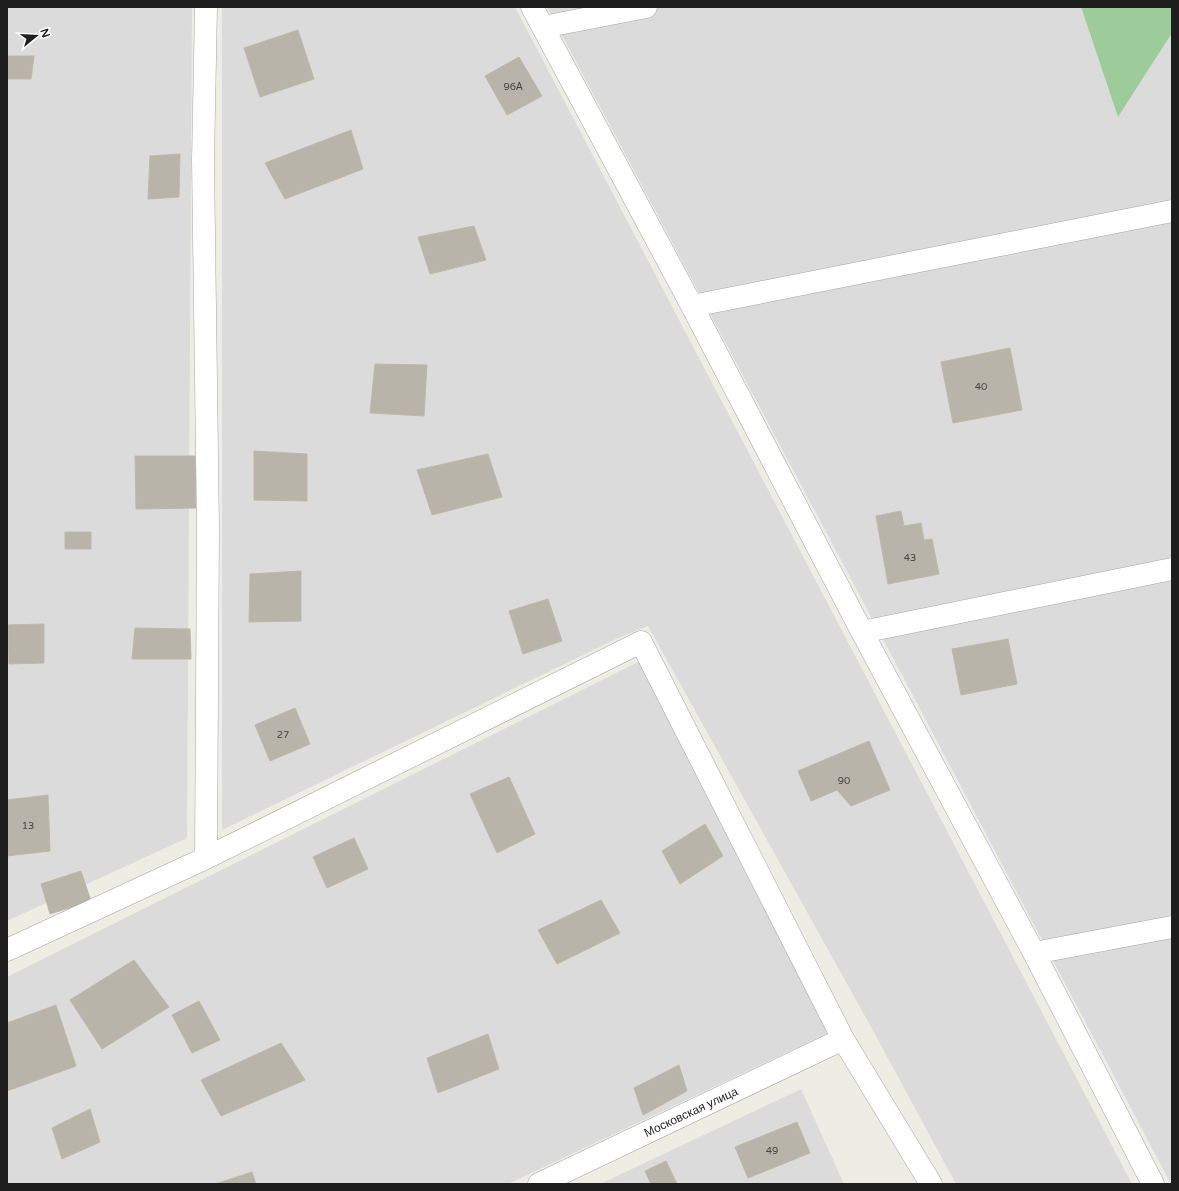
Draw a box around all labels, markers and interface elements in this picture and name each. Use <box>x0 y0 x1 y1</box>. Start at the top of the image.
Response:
north arrow <box>16 16 56 56</box>
text: N <box>37 27 53 39</box>
house number: 96А <box>503 81 523 93</box>
house number: 40 <box>975 381 987 393</box>
house number: 43 <box>904 552 916 564</box>
house number: 27 <box>277 729 289 741</box>
house number: 90 <box>838 775 850 787</box>
house number: 13 <box>22 820 34 832</box>
street label: Московская улица <box>642 1084 740 1140</box>
house number: 49 <box>766 1145 778 1157</box>

